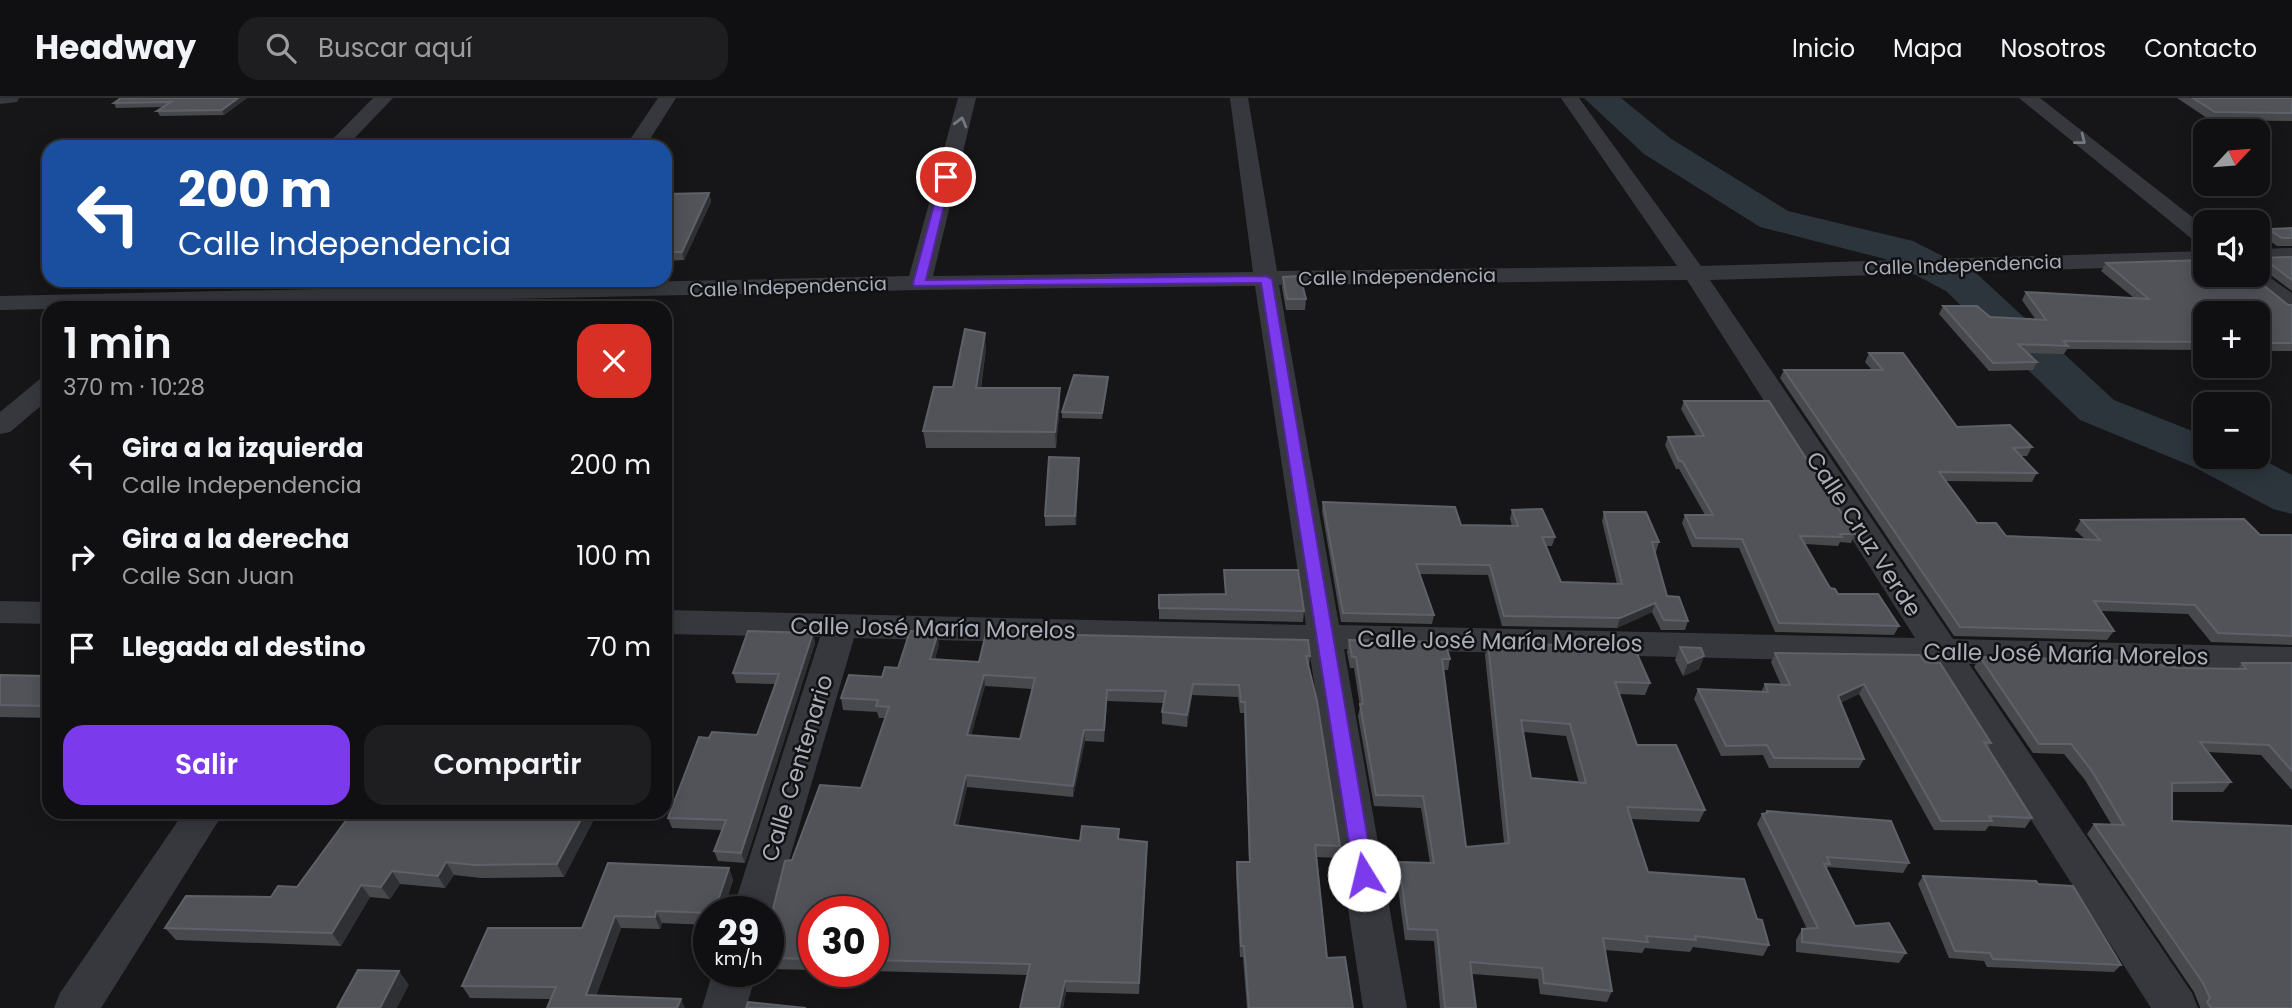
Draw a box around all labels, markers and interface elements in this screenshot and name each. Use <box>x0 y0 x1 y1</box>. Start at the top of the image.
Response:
search box <box>238 17 728 80</box>
text: Headway <box>35 24 196 71</box>
icon: search <box>262 29 300 67</box>
text: Buscar aquí <box>318 30 472 66</box>
text: Inicio <box>1792 32 1855 65</box>
text: Mapa <box>1893 32 1962 65</box>
text: Nosotros <box>2000 32 2106 65</box>
text: Contacto <box>2144 32 2257 65</box>
one-way arrow <box>953 117 967 129</box>
north arrow <box>2193 119 2270 196</box>
map controls <box>2193 119 2270 469</box>
one-way arrow <box>2074 132 2086 145</box>
pin <box>916 147 976 207</box>
text: 200 m <box>178 156 332 224</box>
icon: arrive <box>927 158 965 196</box>
icon: left <box>63 168 154 259</box>
button: sound <box>2193 210 2270 287</box>
text: Calle Independencia <box>178 221 511 266</box>
street label: Calle Independencia <box>1864 248 2062 282</box>
street label: Calle Independencia <box>1298 262 1496 292</box>
street label: Calle Independencia <box>689 270 887 304</box>
button: + <box>2193 301 2270 378</box>
text: 1 min <box>63 314 172 373</box>
button: close <box>577 324 651 398</box>
text: 370 m · 10:28 <box>63 371 205 403</box>
button: − <box>2193 392 2270 469</box>
text: Gira a la izquierda <box>122 430 364 466</box>
street label: Calle Cruz Verde <box>1799 445 1929 623</box>
icon: left <box>63 447 101 485</box>
text: 200 m <box>570 447 651 483</box>
text: Calle Independencia <box>122 469 361 501</box>
text: Gira a la derecha <box>122 521 350 557</box>
icon: right <box>63 538 101 576</box>
text: 100 m <box>576 538 651 574</box>
text: Calle San Juan <box>122 560 294 592</box>
street label: Calle José María Morelos <box>790 610 1076 646</box>
street label: Calle José María Morelos <box>1357 623 1643 659</box>
icon: arrive <box>63 629 101 667</box>
text: Llegada al destino <box>122 629 366 665</box>
text: 70 m <box>587 629 651 665</box>
street label: Calle José María Morelos <box>1923 636 2209 672</box>
street label: Calle Centenario <box>753 671 841 865</box>
button: Salir <box>63 725 350 805</box>
button: Compartir <box>364 725 651 805</box>
position arrow <box>1327 838 1401 912</box>
speed limit sign: 30 <box>798 896 889 987</box>
text: 29 <box>718 908 759 957</box>
text: km/h <box>715 946 762 971</box>

